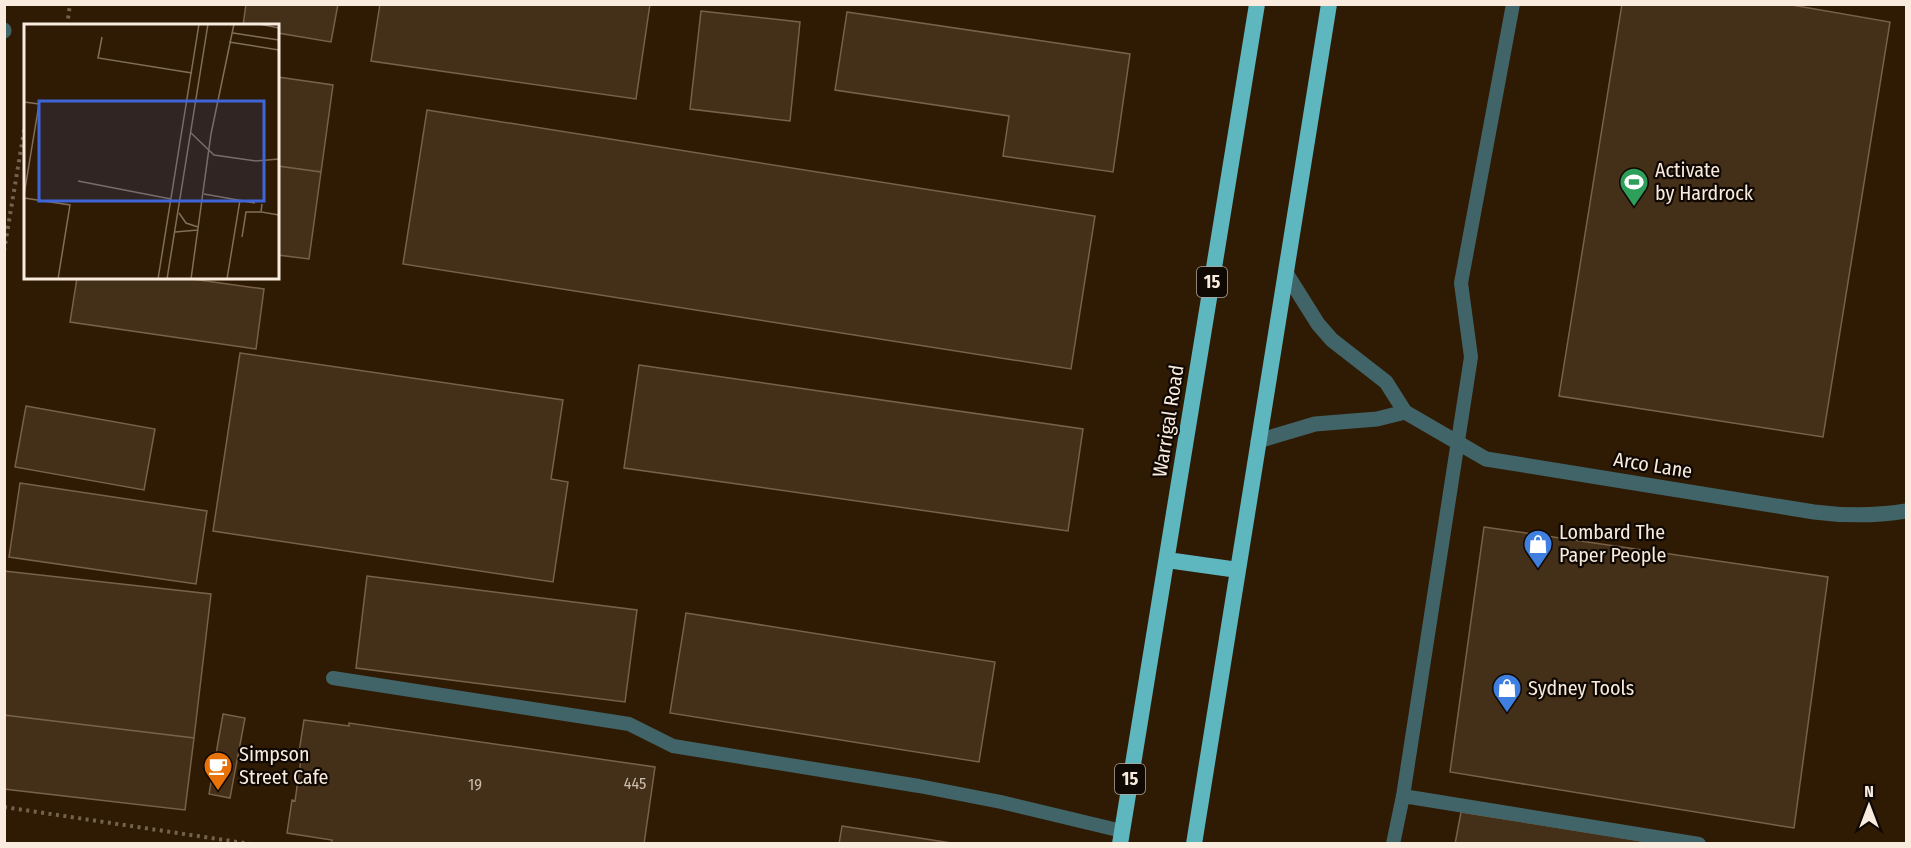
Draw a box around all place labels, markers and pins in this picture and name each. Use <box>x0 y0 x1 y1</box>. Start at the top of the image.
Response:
place label: Activate by Hardrock <box>1655 158 1754 205</box>
sports icon: Activate by Hardrock <box>1618 166 1650 208</box>
place label: Lombard The Paper People <box>1559 520 1666 567</box>
shop icon: Lombard The Paper People <box>1522 528 1554 570</box>
shop icon: Sydney Tools <box>1491 672 1523 714</box>
place label: Sydney Tools <box>1528 676 1634 700</box>
place label: Simpson Street Cafe <box>239 742 328 789</box>
cafe icon: Simpson Street Cafe <box>202 750 234 792</box>

